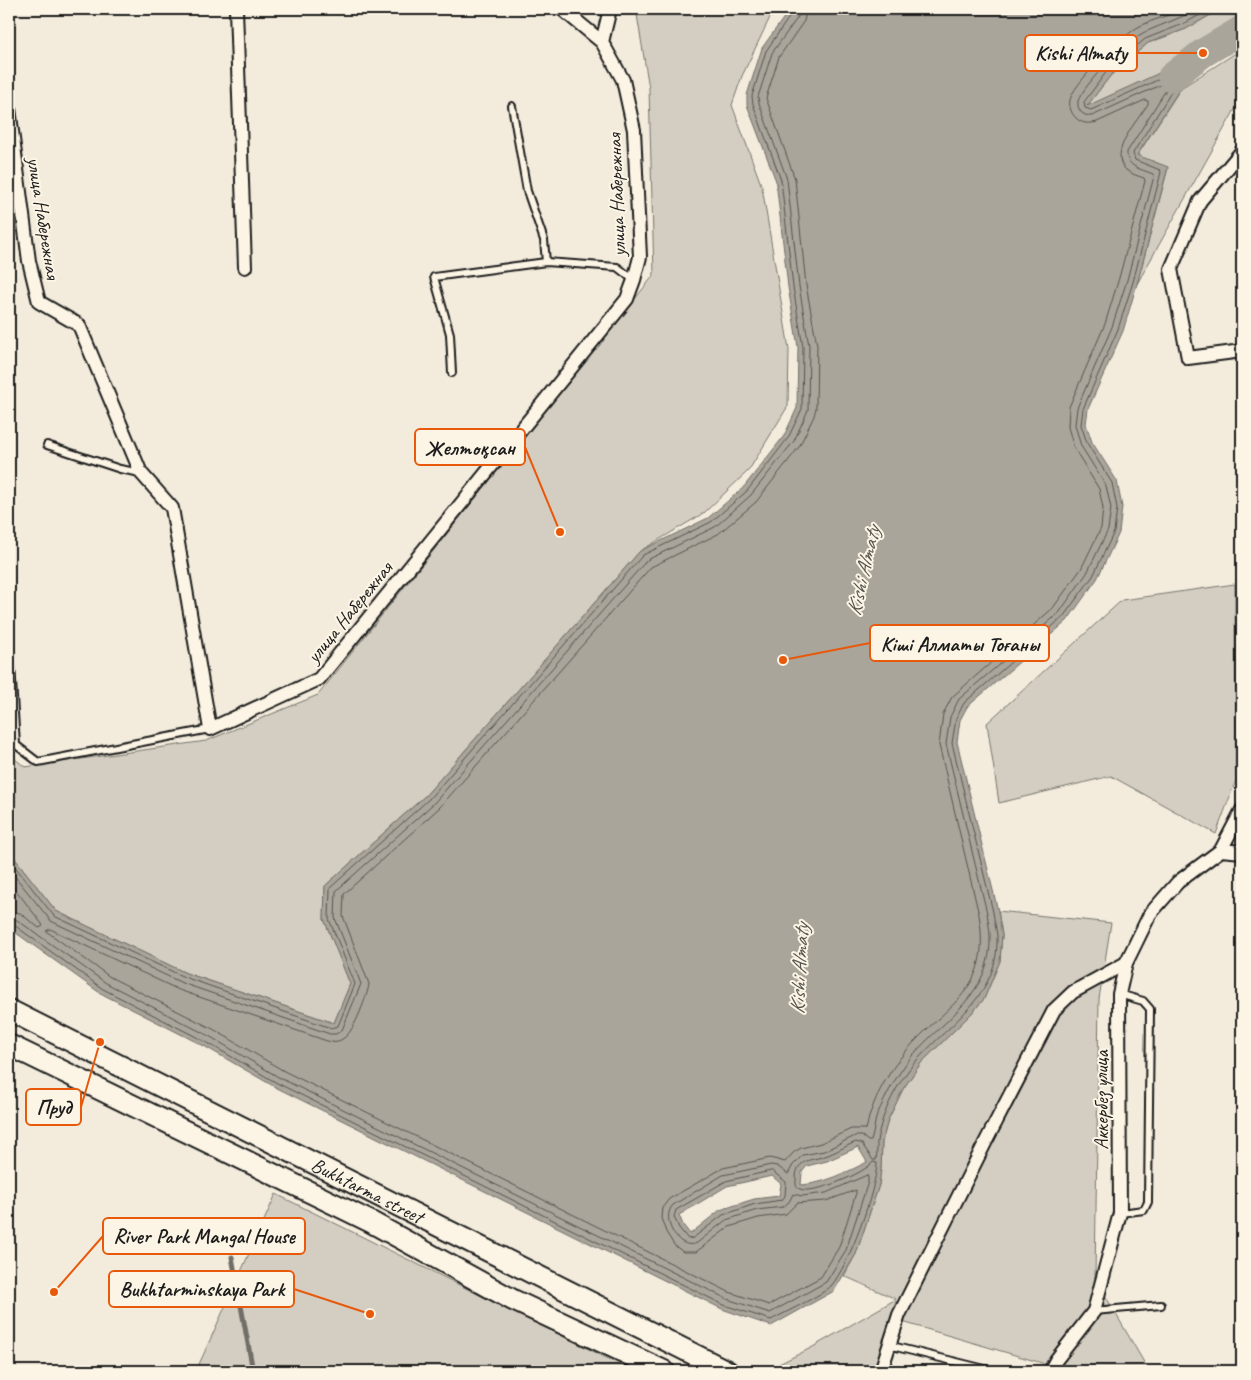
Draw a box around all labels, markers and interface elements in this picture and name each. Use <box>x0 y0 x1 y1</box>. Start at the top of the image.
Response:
callout: Kіshі Almaty <box>1025 35 1137 71</box>
text: Kіshі Almaty <box>1035 40 1129 66</box>
street label: улица Набережная <box>602 131 631 258</box>
street label: улица Набережная <box>21 154 66 283</box>
callout: Желтоқсан <box>415 429 525 465</box>
text: Желтоқсан <box>425 435 517 461</box>
water label: Kіshі Almaty <box>840 520 887 618</box>
street label: улица Набережная <box>300 555 399 669</box>
callout: Кіші Алматы Тоғаны <box>870 625 1049 661</box>
text: Кіші Алматы Тоғаны <box>881 631 1042 657</box>
water label: Kіshі Almaty <box>784 919 815 1015</box>
street label: Аккербез улица <box>1089 1048 1114 1150</box>
callout: Пруд <box>26 1089 81 1125</box>
text: Пруд <box>36 1094 74 1120</box>
street label: Bukhtarma street <box>307 1152 430 1231</box>
callout: River Park Mangal House <box>103 1218 305 1254</box>
text: River Park Mangal House <box>113 1223 297 1249</box>
callout: Bukhtarminskaya Park <box>109 1271 294 1307</box>
text: Bukhtarminskaya Park <box>120 1276 287 1302</box>

